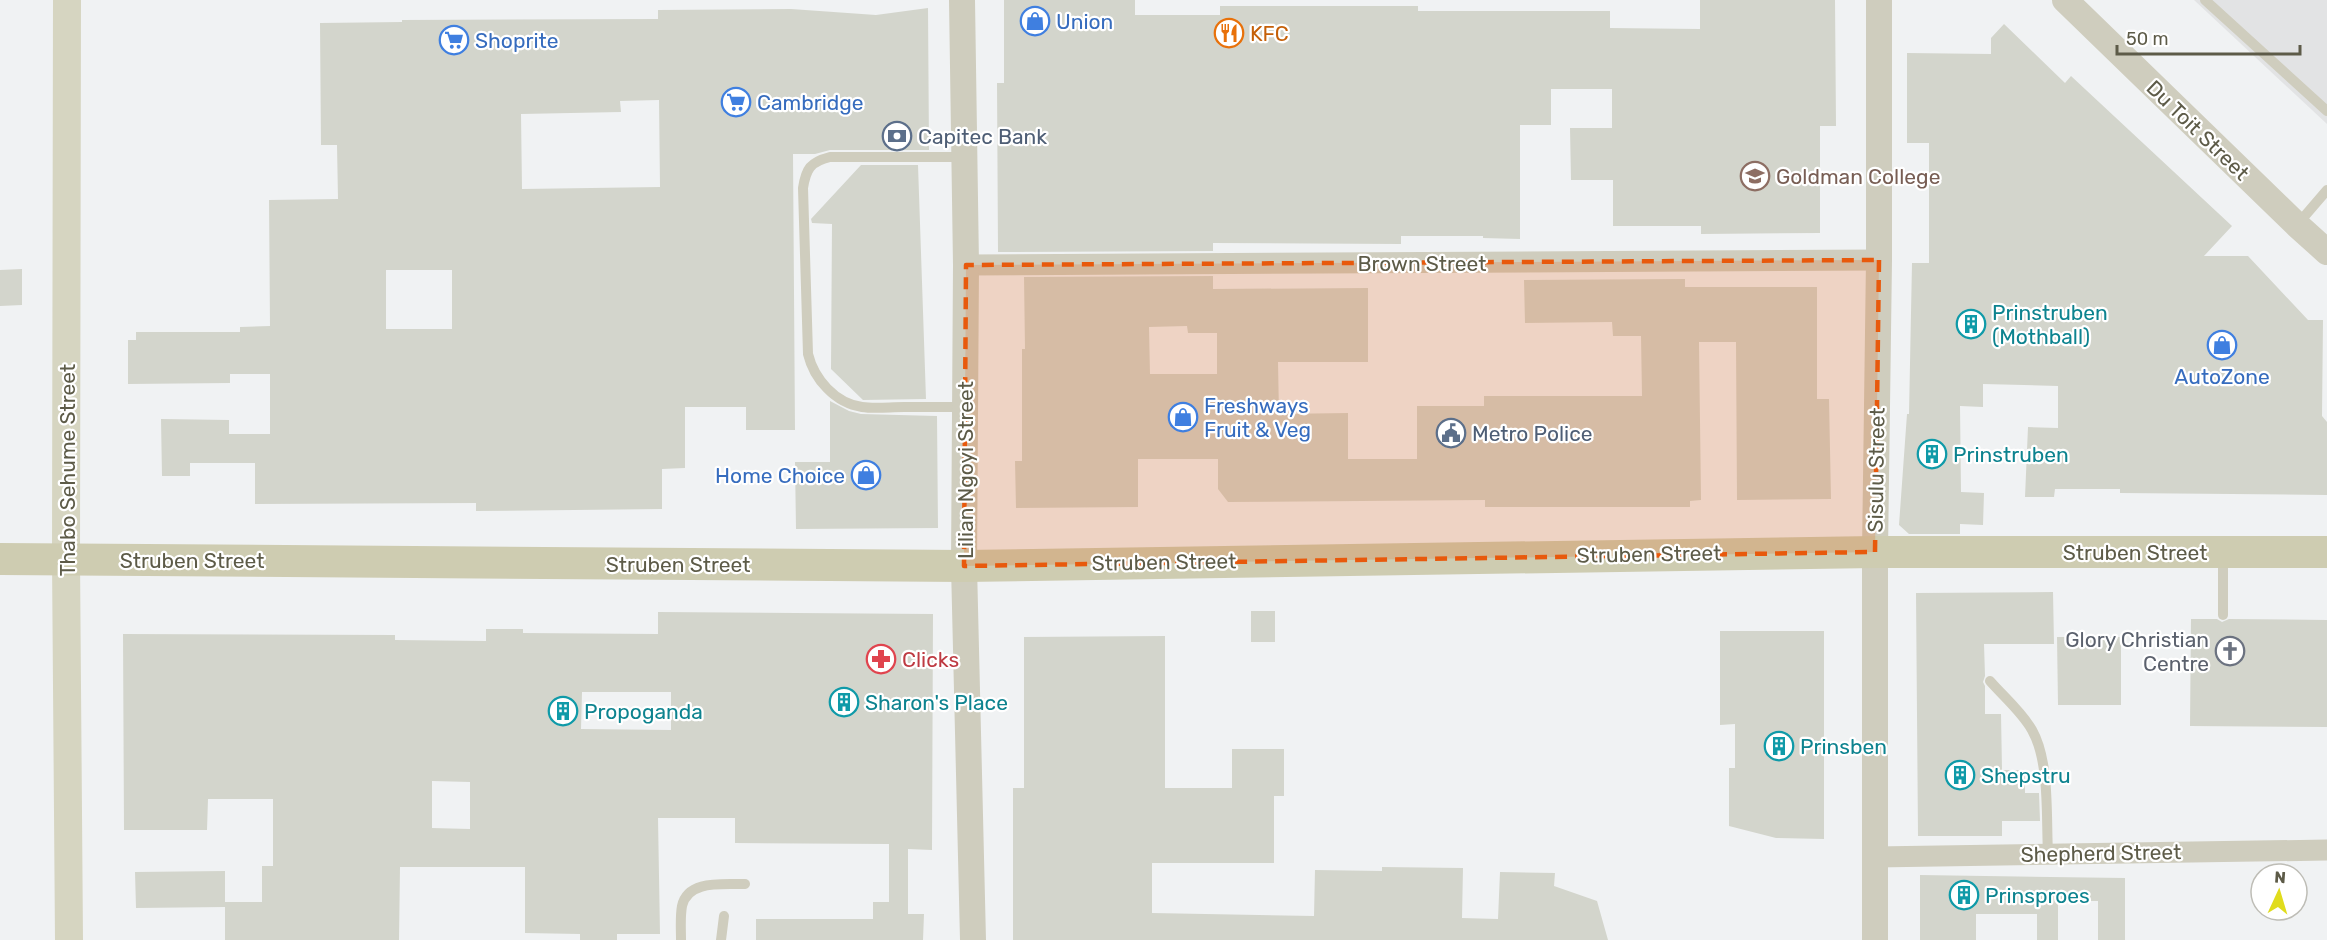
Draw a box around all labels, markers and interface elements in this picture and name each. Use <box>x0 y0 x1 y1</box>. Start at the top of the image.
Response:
shop icon: Union <box>1019 5 1051 37</box>
place label: Union <box>1056 9 1113 34</box>
restaurant icon: KFC <box>1213 17 1245 49</box>
scale bar <box>2117 18 2300 56</box>
place label: KFC <box>1250 21 1289 46</box>
supermarket icon: Shoprite <box>438 24 470 56</box>
place label: Shoprite <box>475 28 558 53</box>
text: 50 m <box>2126 28 2169 50</box>
street label: Du Toit Street <box>2141 75 2255 185</box>
supermarket icon: Cambridge <box>720 86 752 118</box>
place label: Cambridge <box>757 90 864 115</box>
bank icon: Capitec Bank <box>881 120 913 152</box>
place label: Capitec Bank <box>918 124 1047 149</box>
school or university icon: Goldman College <box>1739 160 1771 192</box>
place label: Goldman College <box>1776 164 1940 189</box>
street label: Brown Street <box>1358 251 1487 276</box>
place label: Prinstruben (Mothball) <box>1992 300 2108 349</box>
building icon: Prinstruben (Mothball) <box>1955 308 1987 340</box>
shop icon: AutoZone <box>2206 329 2238 361</box>
street label: Thabo Sehume Street <box>55 364 80 576</box>
place label: AutoZone <box>2174 364 2270 389</box>
street label: Lilian Ngoyi Street <box>953 381 978 559</box>
place label: Freshways Fruit & Veg <box>1204 393 1311 442</box>
shop icon: Freshways Fruit & Veg <box>1167 401 1199 433</box>
street label: Sisulu Street <box>1862 407 1890 533</box>
public building icon: Metro Police <box>1435 417 1467 449</box>
place label: Metro Police <box>1472 421 1592 446</box>
building icon: Prinstruben <box>1916 438 1948 470</box>
place label: Prinstruben <box>1953 442 2069 467</box>
shop icon: Home Choice <box>850 459 882 491</box>
place label: Home Choice <box>715 463 845 488</box>
street label: Struben Street <box>1576 540 1722 568</box>
street label: Struben Street <box>2063 540 2207 565</box>
street label: Struben Street <box>120 548 264 573</box>
street label: Struben Street <box>1091 548 1237 576</box>
street label: Struben Street <box>606 552 750 577</box>
place label: Glory Christian Centre <box>2065 627 2209 676</box>
church icon: Glory Christian Centre <box>2214 635 2246 667</box>
pharmacy icon: Clicks <box>865 643 897 675</box>
place label: Clicks <box>902 647 959 672</box>
building icon: Sharon's Place <box>828 686 860 718</box>
place label: Sharon's Place <box>865 690 1008 715</box>
building icon: Propoganda <box>547 695 579 727</box>
place label: Propoganda <box>584 699 703 724</box>
building icon: Prinsben <box>1763 730 1795 762</box>
place label: Prinsben <box>1800 734 1887 759</box>
building icon: Shepstru <box>1944 759 1976 791</box>
place label: Shepstru <box>1981 763 2071 788</box>
street label: Shepherd Street <box>2020 839 2182 867</box>
north arrow <box>2249 862 2309 922</box>
text: N <box>2274 868 2286 887</box>
building icon: Prinsproes <box>1948 879 1980 911</box>
place label: Prinsproes <box>1985 883 2090 908</box>

